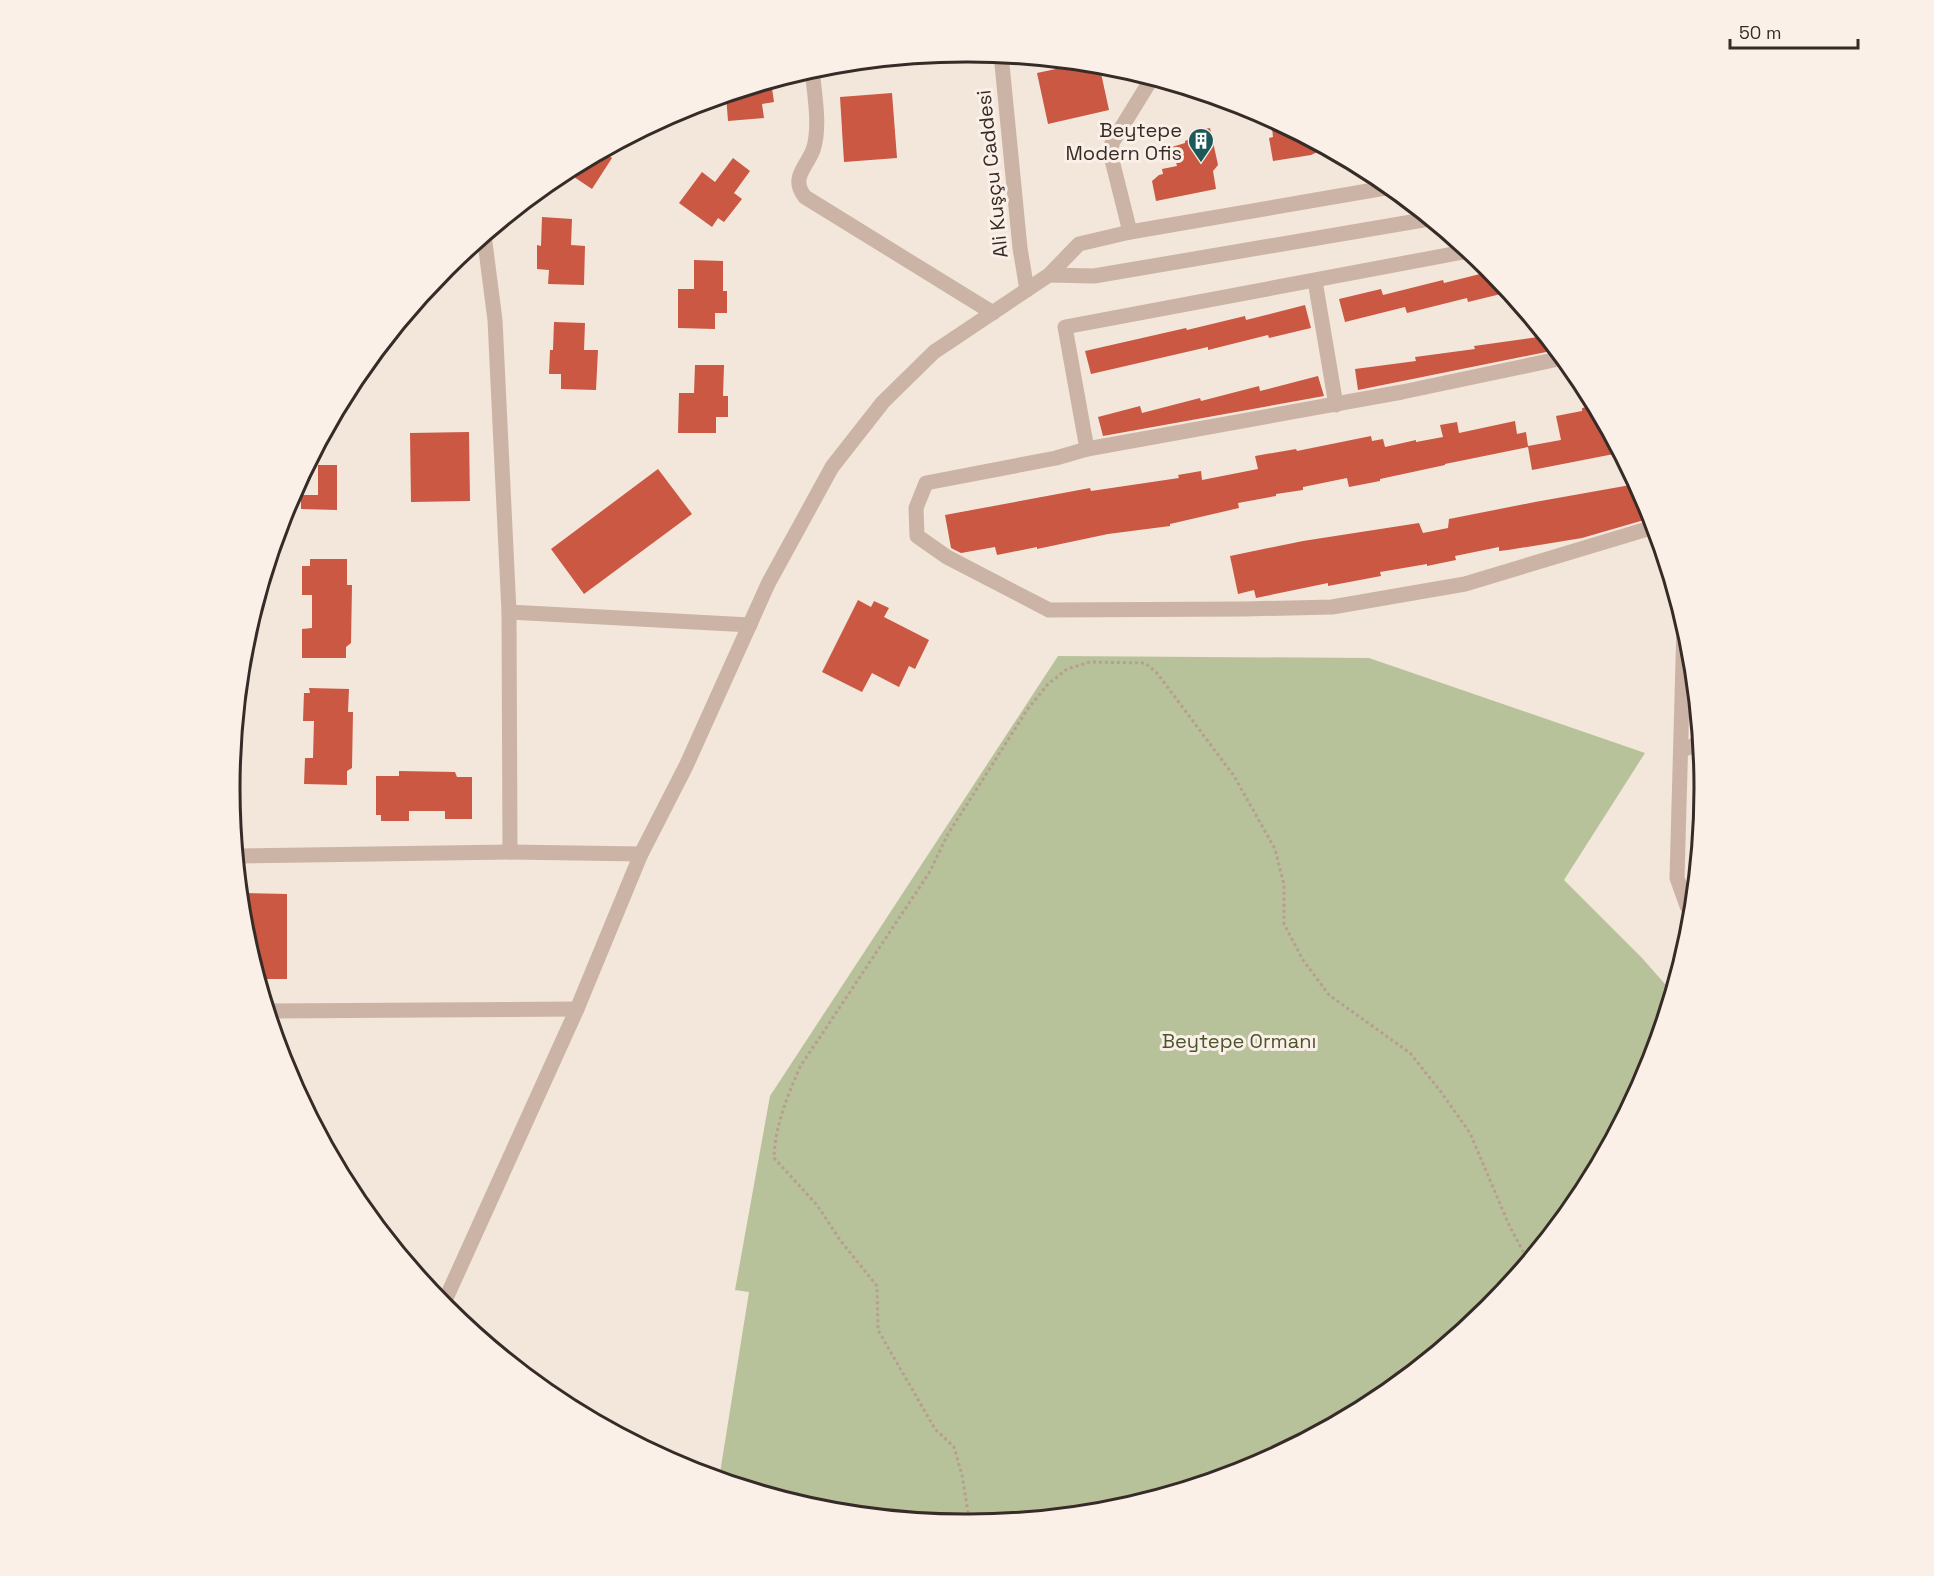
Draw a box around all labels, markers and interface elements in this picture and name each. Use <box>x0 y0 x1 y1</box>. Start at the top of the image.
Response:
scale bar <box>1730 12 1858 50</box>
text: 50 m <box>1739 21 1781 44</box>
street label: Ali Kuşçu Caddesi <box>970 89 1014 259</box>
place label: Beytepe Modern Ofis <box>1066 117 1182 166</box>
building icon: Beytepe Modern Ofis <box>1186 126 1216 164</box>
park label: Beytepe Ormanı <box>1162 1028 1316 1054</box>

